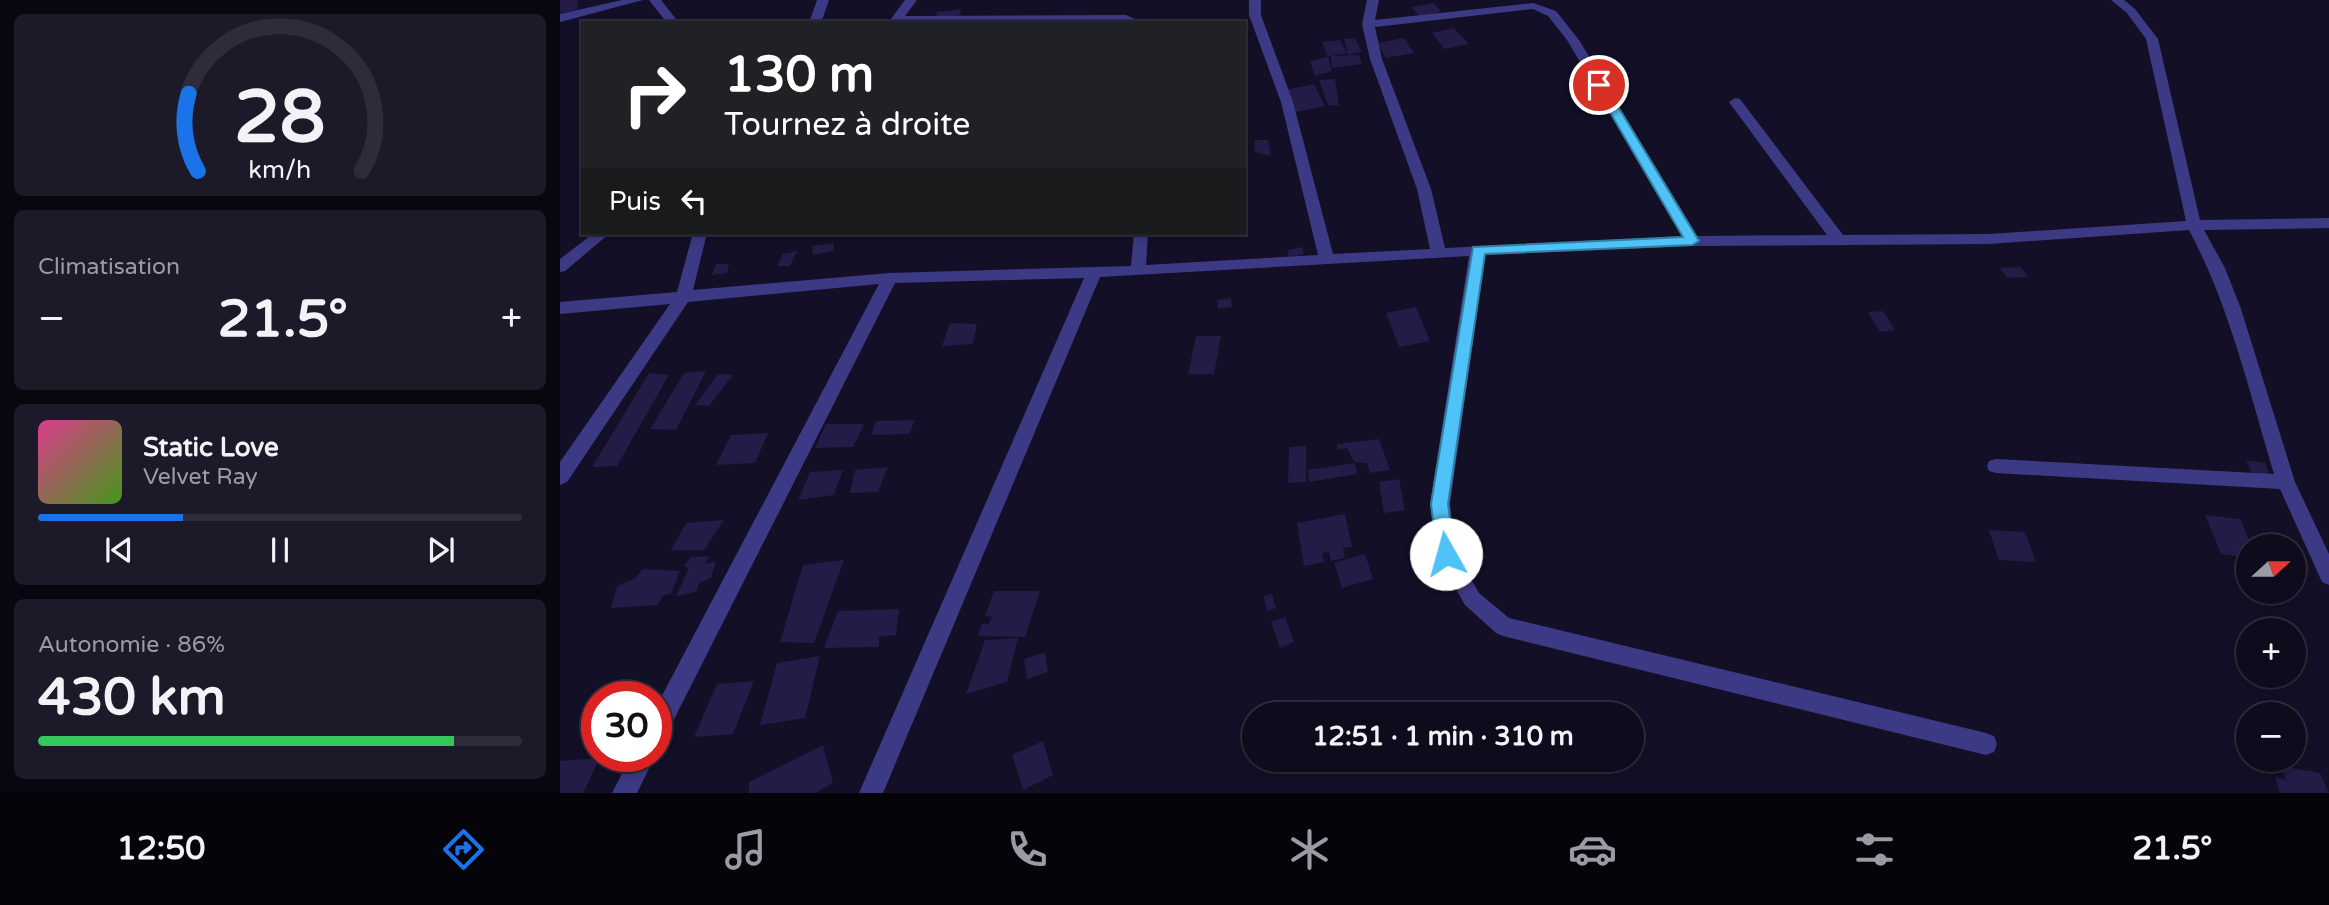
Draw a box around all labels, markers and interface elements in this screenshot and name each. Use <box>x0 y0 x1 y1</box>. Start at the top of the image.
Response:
text: 130 m <box>724 46 874 105</box>
icon: right <box>609 49 700 140</box>
pin <box>1569 55 1629 115</box>
icon: arrive <box>1580 66 1618 104</box>
text: 28 <box>234 74 326 162</box>
text: Tournez à droite <box>724 106 970 144</box>
text: km/h <box>249 155 311 185</box>
icon: left <box>675 182 713 220</box>
text: Puis <box>609 186 661 217</box>
text: Climatisation <box>38 253 180 281</box>
text: 21.5° <box>218 288 348 351</box>
text: − <box>38 296 65 342</box>
text: + <box>501 296 522 342</box>
text: Static Love <box>143 432 279 463</box>
text: Velvet Ray <box>143 463 258 491</box>
position arrow <box>1409 517 1483 591</box>
icon: previous <box>100 531 138 569</box>
icon: pause <box>261 531 299 569</box>
icon: next <box>422 531 460 569</box>
north arrow <box>2236 534 2306 604</box>
map controls <box>2236 534 2306 772</box>
button: + <box>2236 618 2306 688</box>
text: Autonomie · 86% <box>38 631 225 659</box>
text: 430 km <box>38 666 226 729</box>
speed limit sign: 30 <box>581 681 672 772</box>
button: − <box>2236 702 2306 772</box>
text: 12:51 · 1 min · 310 m <box>1312 721 1574 752</box>
icon: directions <box>439 825 488 874</box>
icon: music <box>721 825 770 874</box>
icon: phone <box>1003 825 1052 874</box>
icon: climate <box>1285 825 1334 874</box>
icon: car <box>1568 825 1617 874</box>
icon: filters <box>1850 825 1899 874</box>
text: 12:50 <box>117 830 205 868</box>
text: 21.5° <box>2132 830 2212 868</box>

